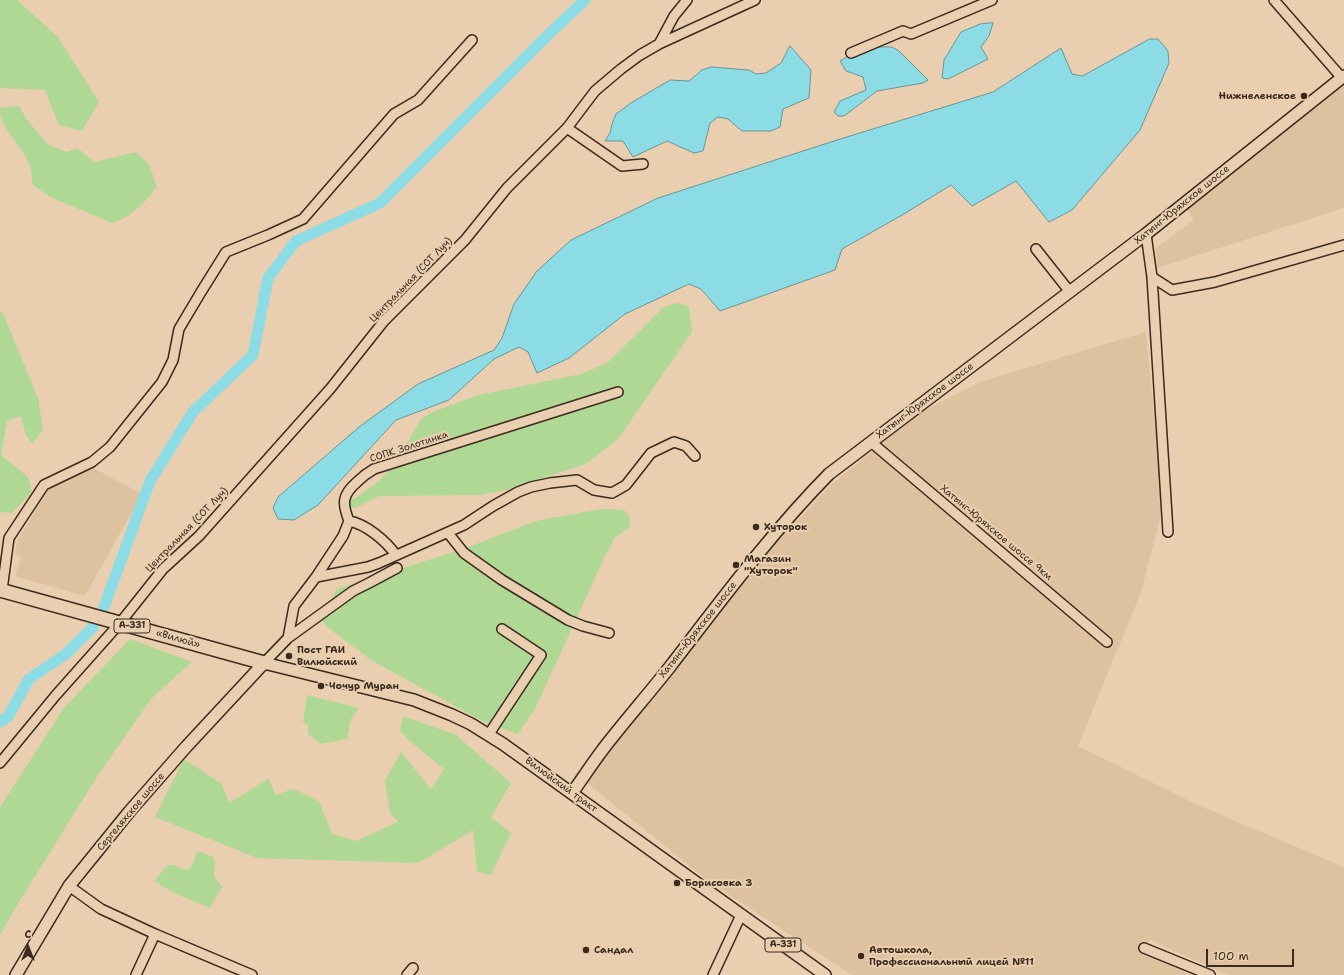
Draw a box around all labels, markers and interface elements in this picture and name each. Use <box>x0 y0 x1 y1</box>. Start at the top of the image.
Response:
place label: Нижнеленское <box>1219 90 1296 102</box>
marker: Нижнеленское <box>1299 91 1309 101</box>
street label: Хатынг-Юряхское шоссе <box>1132 163 1232 247</box>
street label: Центральная (СОТ Луч) <box>367 235 455 325</box>
street label: Хатынг-Юряхское шоссе <box>874 360 976 442</box>
street label: СОПК Золотинка <box>368 429 450 465</box>
street label: Хатынг-Юряхское шоссе 9км <box>938 483 1054 583</box>
street label: Центральная (СОТ Луч) <box>143 485 231 575</box>
place label: Хуторок <box>764 521 807 533</box>
marker: Хуторок <box>751 522 761 532</box>
place label: Магазин "Хуторок" <box>744 553 798 576</box>
marker: Магазин "Хуторок" <box>731 560 741 570</box>
street label: Хатынг-Юряхское шоссе <box>657 579 739 681</box>
road number: А-331 <box>114 619 150 633</box>
street label: «Вилюй» <box>155 627 201 651</box>
place label: Пост ГАИ Вилюйский <box>297 644 357 668</box>
marker: Пост ГАИ Вилюйский <box>284 651 294 661</box>
place label: Чочур Муран <box>329 680 399 692</box>
marker: Чочур Муран <box>316 681 326 691</box>
street label: Вилюйский тракт <box>522 755 600 815</box>
street label: Сергеляхское шоссе <box>95 771 167 853</box>
place label: Борисовка 3 <box>685 877 752 889</box>
marker: Борисовка 3 <box>672 878 682 888</box>
north arrow <box>8 927 48 967</box>
text: С <box>25 927 31 942</box>
road number: А-331 <box>765 938 801 952</box>
scale bar <box>1208 941 1296 967</box>
place label: Сандал <box>594 944 633 956</box>
place label: Автошкола, Профессиональный лицей №11 <box>869 944 1034 968</box>
marker: Сандал <box>581 945 591 955</box>
text: 100 m <box>1213 948 1249 964</box>
marker: Автошкола, Профессиональный лицей №11 <box>856 951 866 961</box>

